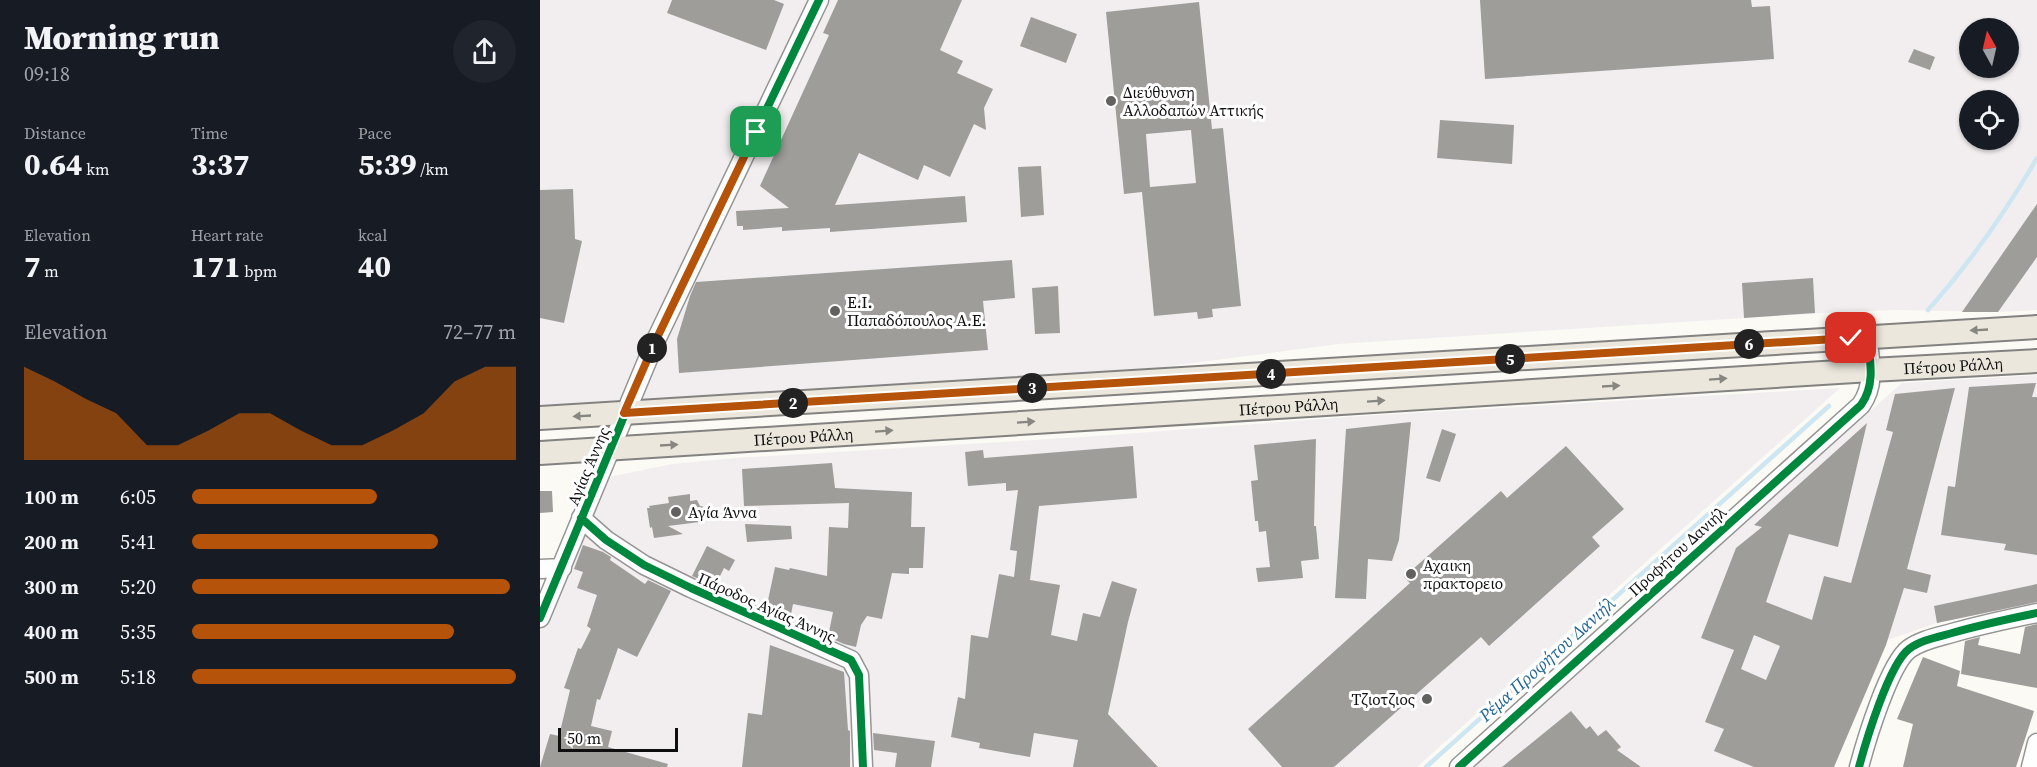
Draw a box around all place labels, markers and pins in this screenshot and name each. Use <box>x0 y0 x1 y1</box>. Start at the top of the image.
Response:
place label: Διεύθυνση Αλλοδαπών Αττικής <box>1123 81 1264 121</box>
marker: Διεύθυνση Αλλοδαπών Αττικής <box>1104 94 1118 108</box>
pin <box>730 106 781 157</box>
place label: Ε.Ι. Παπαδόπουλος Α.Ε. <box>847 291 986 331</box>
marker: Ε.Ι. Παπαδόπουλος Α.Ε. <box>828 304 842 318</box>
pin <box>1825 312 1876 363</box>
pin: 6 <box>1734 329 1764 359</box>
pin: 1 <box>637 333 667 363</box>
pin: 5 <box>1495 344 1525 374</box>
pin: 4 <box>1256 359 1286 389</box>
pin: 3 <box>1017 373 1047 403</box>
pin: 2 <box>778 388 808 418</box>
place label: Αγία Άννα <box>688 501 757 523</box>
marker: Αγία Άννα <box>669 505 683 519</box>
place label: Αχαικη πρακτορειο <box>1423 554 1503 594</box>
marker: Αχαικη πρακτορειο <box>1404 567 1418 581</box>
place label: Τζιοτζιος <box>1352 688 1415 710</box>
marker: Τζιοτζιος <box>1420 692 1434 706</box>

